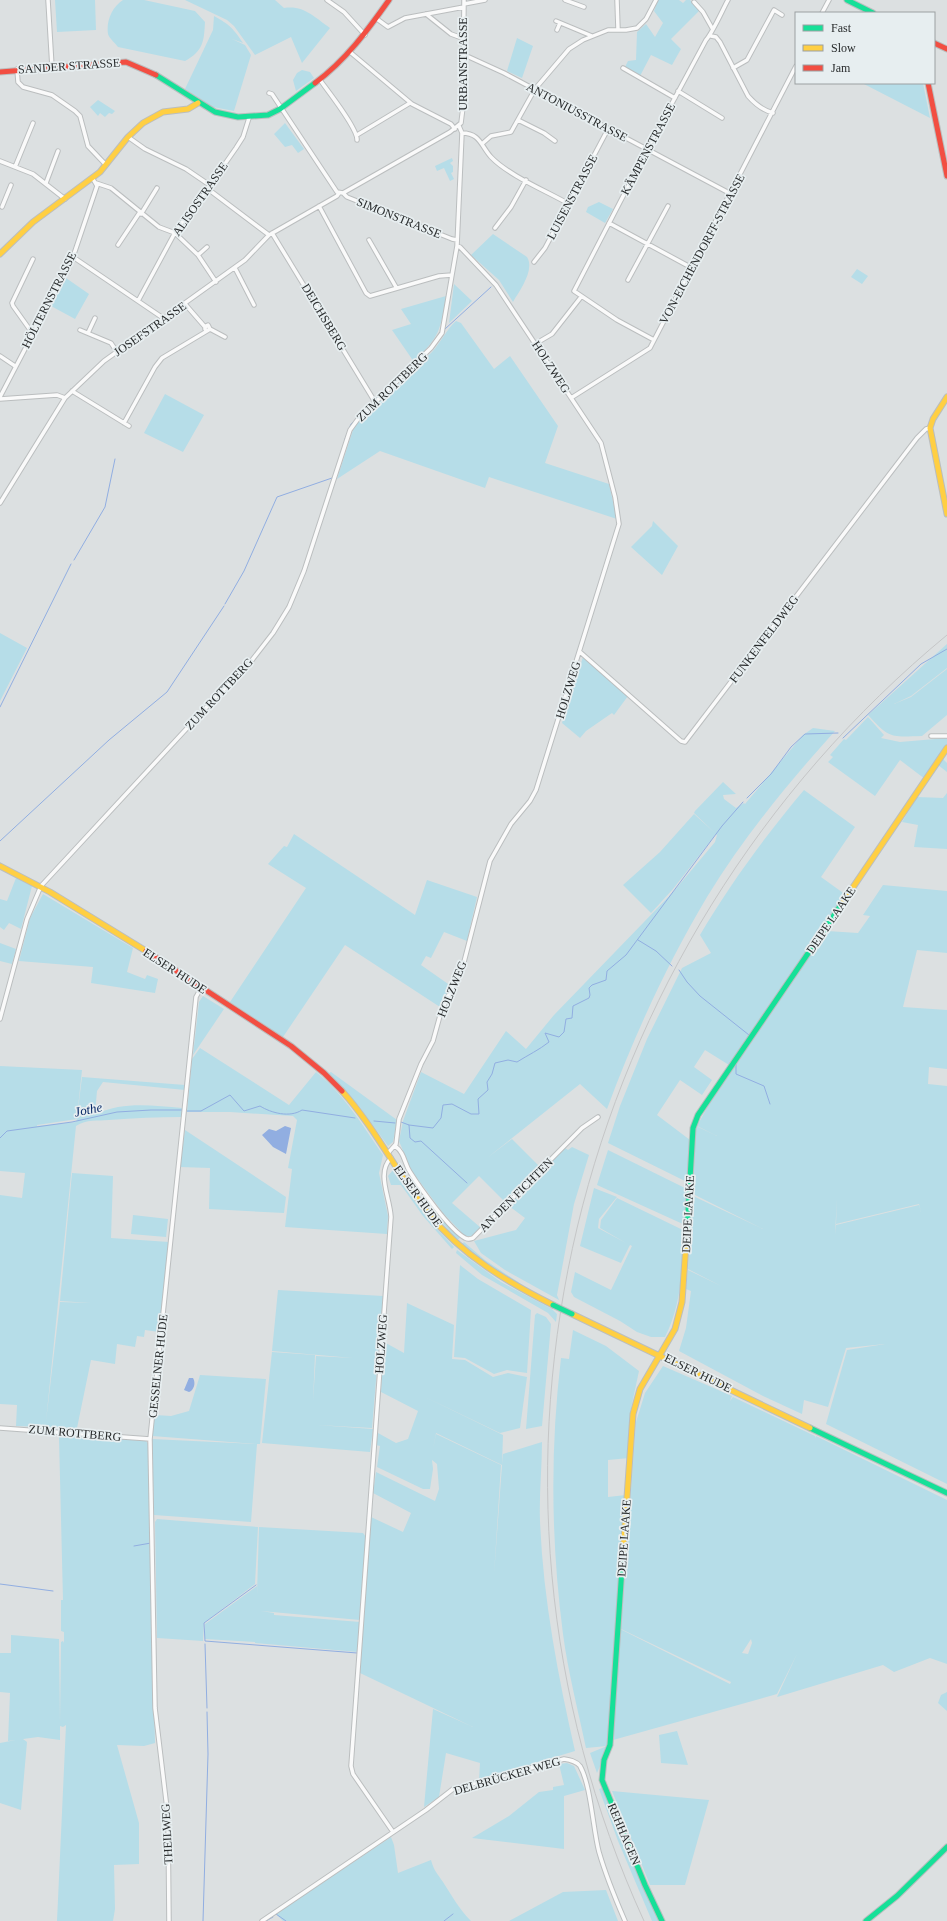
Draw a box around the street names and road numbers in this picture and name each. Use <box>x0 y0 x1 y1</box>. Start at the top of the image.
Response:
street label: URBANSTRASSE <box>456 17 470 111</box>
street label: SANDER STRASSE <box>17 55 121 77</box>
street label: ANTONIUSSTRASSE <box>524 79 630 145</box>
street label: KÄMPENSTRASSE <box>618 101 678 197</box>
street label: LUISENSTRASSE <box>544 152 600 242</box>
street label: ALISOSTRASSE <box>169 159 231 239</box>
street label: VON-EICHENDORFF-STRASSE <box>656 172 748 326</box>
street label: SIMONSTRASSE <box>355 195 443 241</box>
street label: HÖLTERNSTRASSE <box>19 249 79 351</box>
street label: DEICHSBERG <box>299 281 350 353</box>
street label: JOSEFSTRASSE <box>111 299 189 359</box>
street label: HOLZWEG <box>529 338 573 396</box>
street label: ZUM ROTTBERG <box>354 349 431 424</box>
street label: FUNKENFELDWEG <box>727 592 802 686</box>
street label: ZUM ROTTBERG <box>182 655 256 733</box>
street label: HOLZWEG <box>553 659 583 720</box>
street label: DEIPE LAAKE <box>803 884 859 956</box>
street label: ELSER HUDE <box>141 945 209 997</box>
street label: HOLZWEG <box>434 959 470 1019</box>
street label: AN DEN FICHTEN <box>476 1155 556 1235</box>
street label: ELSER HUDE <box>391 1162 445 1230</box>
street label: DEIPE LAAKE <box>679 1175 697 1253</box>
street label: GESSELNER HUDE <box>146 1313 170 1419</box>
street label: HOLZWEG <box>372 1314 390 1374</box>
street label: ELSER HUDE <box>662 1351 734 1395</box>
street label: ZUM ROTTBERG <box>28 1422 122 1444</box>
street label: DEIPE LAAKE <box>614 1499 634 1577</box>
street label: DELBRÜCKER WEG <box>452 1754 562 1798</box>
street label: REHHAGEN <box>605 1801 643 1867</box>
street label: THEILWEG <box>158 1803 176 1865</box>

